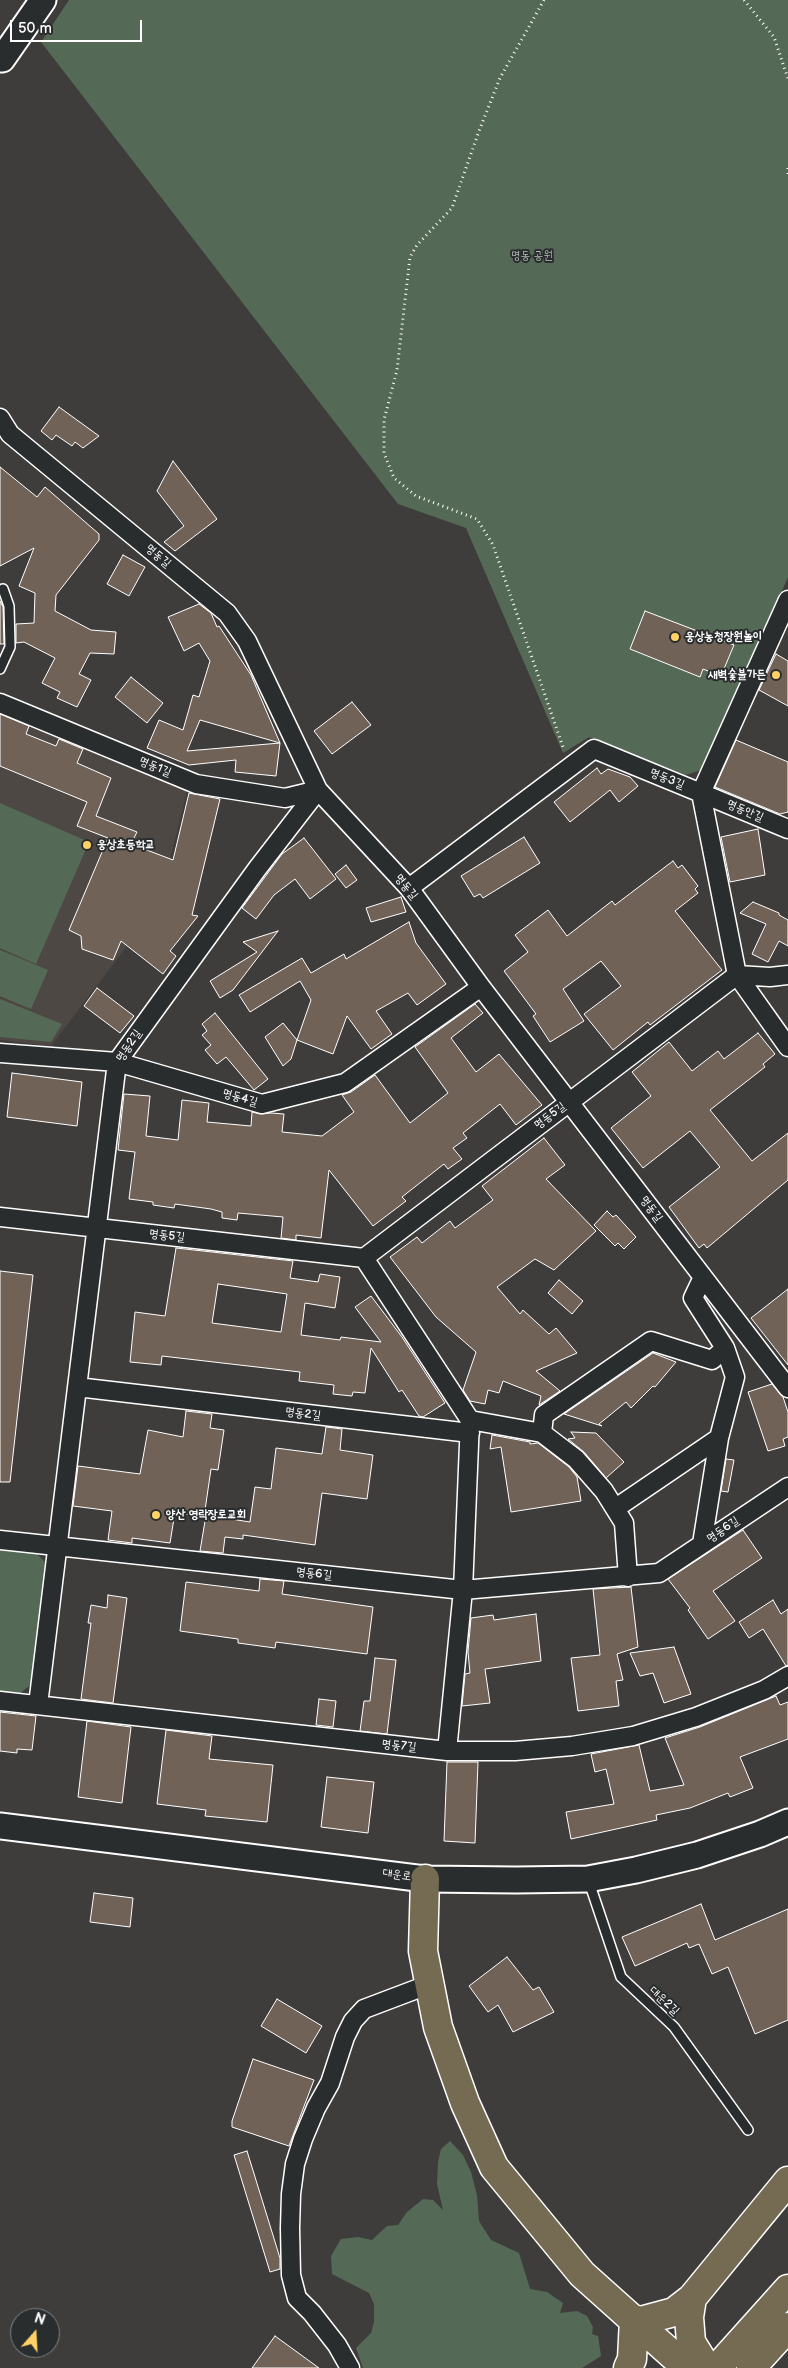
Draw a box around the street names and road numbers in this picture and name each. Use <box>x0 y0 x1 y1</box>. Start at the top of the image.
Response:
street label: 명동길 <box>142 541 174 571</box>
street label: 명동1길 <box>137 754 173 780</box>
street label: 명동3길 <box>647 766 687 792</box>
street label: 명동안길 <box>724 797 766 825</box>
street label: 명동길 <box>391 871 421 903</box>
street label: 명동2길 <box>113 1027 145 1065</box>
street label: 명동4길 <box>221 1086 259 1110</box>
street label: 명동5길 <box>531 1099 569 1133</box>
street label: 명동길 <box>637 1193 665 1225</box>
street label: 명동5길 <box>148 1227 186 1245</box>
street label: 명동2길 <box>284 1405 322 1423</box>
street label: 명동6길 <box>704 1514 742 1546</box>
street label: 명동6길 <box>295 1565 333 1583</box>
street label: 명동7길 <box>381 1737 417 1755</box>
street label: 대운로 <box>382 1866 412 1884</box>
street label: 대운2길 <box>646 1983 682 2019</box>

